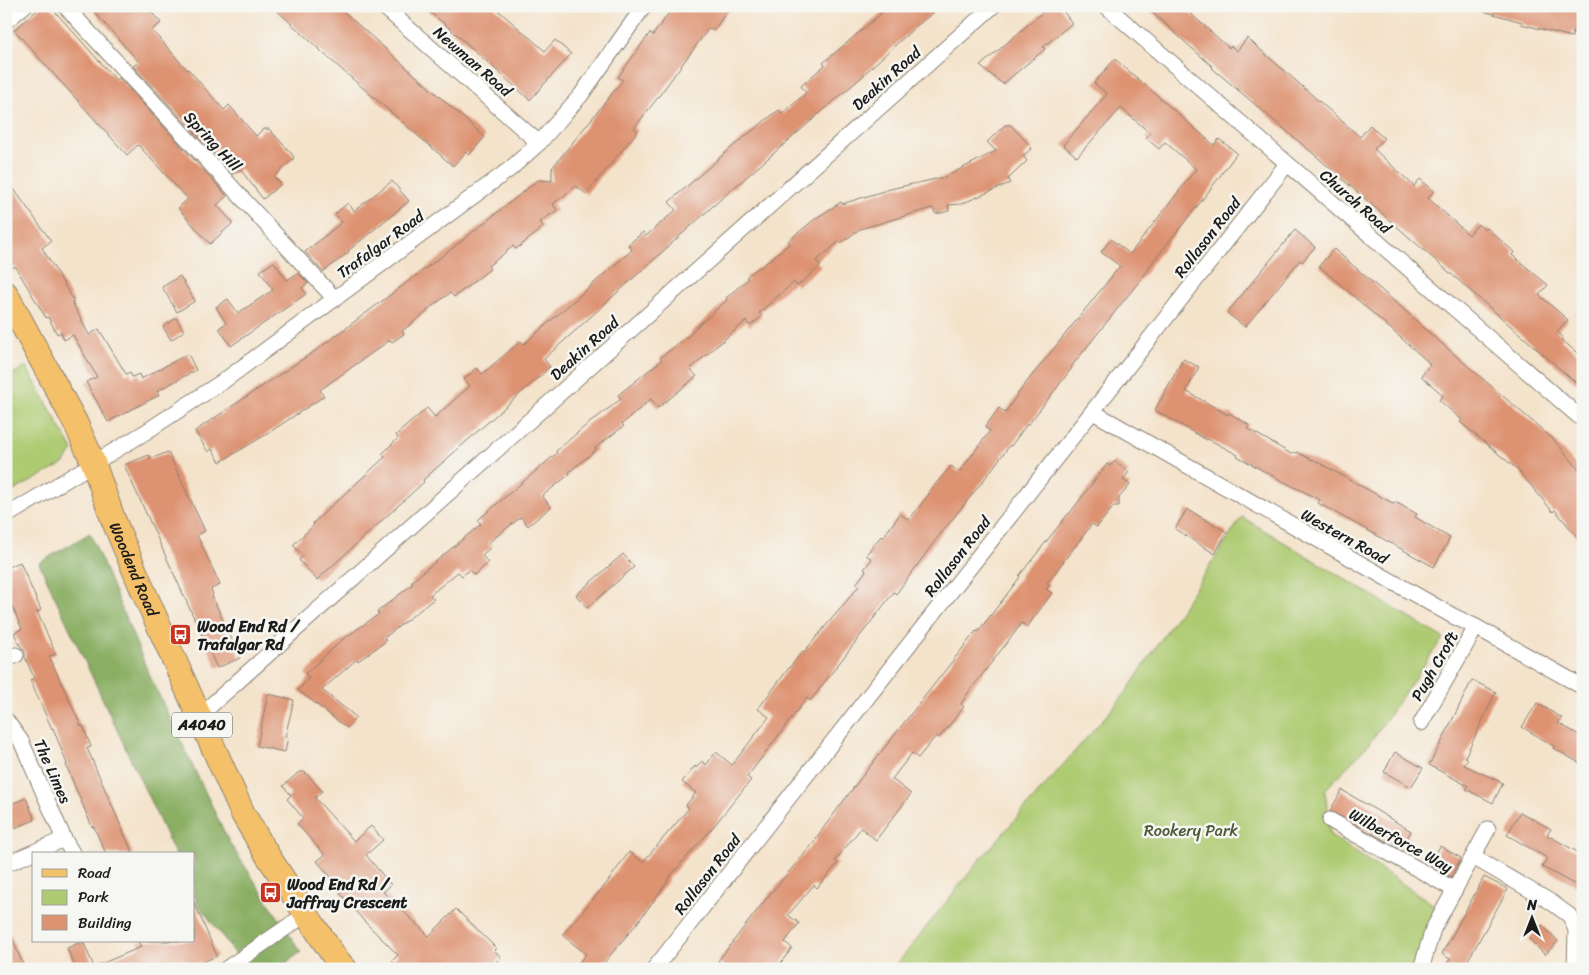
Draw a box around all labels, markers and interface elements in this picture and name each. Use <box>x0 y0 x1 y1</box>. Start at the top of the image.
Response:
street label: Newman Road <box>426 18 520 105</box>
street label: Deakin Road <box>845 38 929 118</box>
street label: Spring Hill <box>176 104 249 179</box>
street label: Church Road <box>1313 161 1400 242</box>
street label: Rollason Road <box>1166 189 1250 284</box>
street label: Trafalgar Road <box>330 202 432 286</box>
street label: Deakin Road <box>543 308 627 388</box>
street label: Western Road <box>1295 500 1395 573</box>
street label: Rollason Road <box>916 508 1000 603</box>
street label: Woodend Road <box>101 517 168 623</box>
place label: Wood End Rd / Trafalgar Rd <box>197 612 301 659</box>
bus stop icon: Wood End Rd / Trafalgar Rd <box>169 623 193 647</box>
street label: Pugh Croft <box>1403 625 1467 707</box>
road number: A4040 <box>172 712 232 738</box>
street label: The Limes <box>25 734 80 809</box>
street label: Wilberforce Way <box>1343 800 1459 881</box>
park label: Rookery Park <box>1144 816 1238 845</box>
street label: Rollason Road <box>666 826 750 921</box>
legend <box>32 852 195 942</box>
text: Road <box>78 860 111 886</box>
place label: Wood End Rd / Jaffray Crescent <box>286 870 407 917</box>
bus stop icon: Wood End Rd / Jaffray Crescent <box>259 881 283 905</box>
text: Park <box>78 884 109 910</box>
north arrow <box>1506 892 1556 942</box>
text: N <box>1526 893 1537 918</box>
text: Building <box>78 910 132 936</box>

